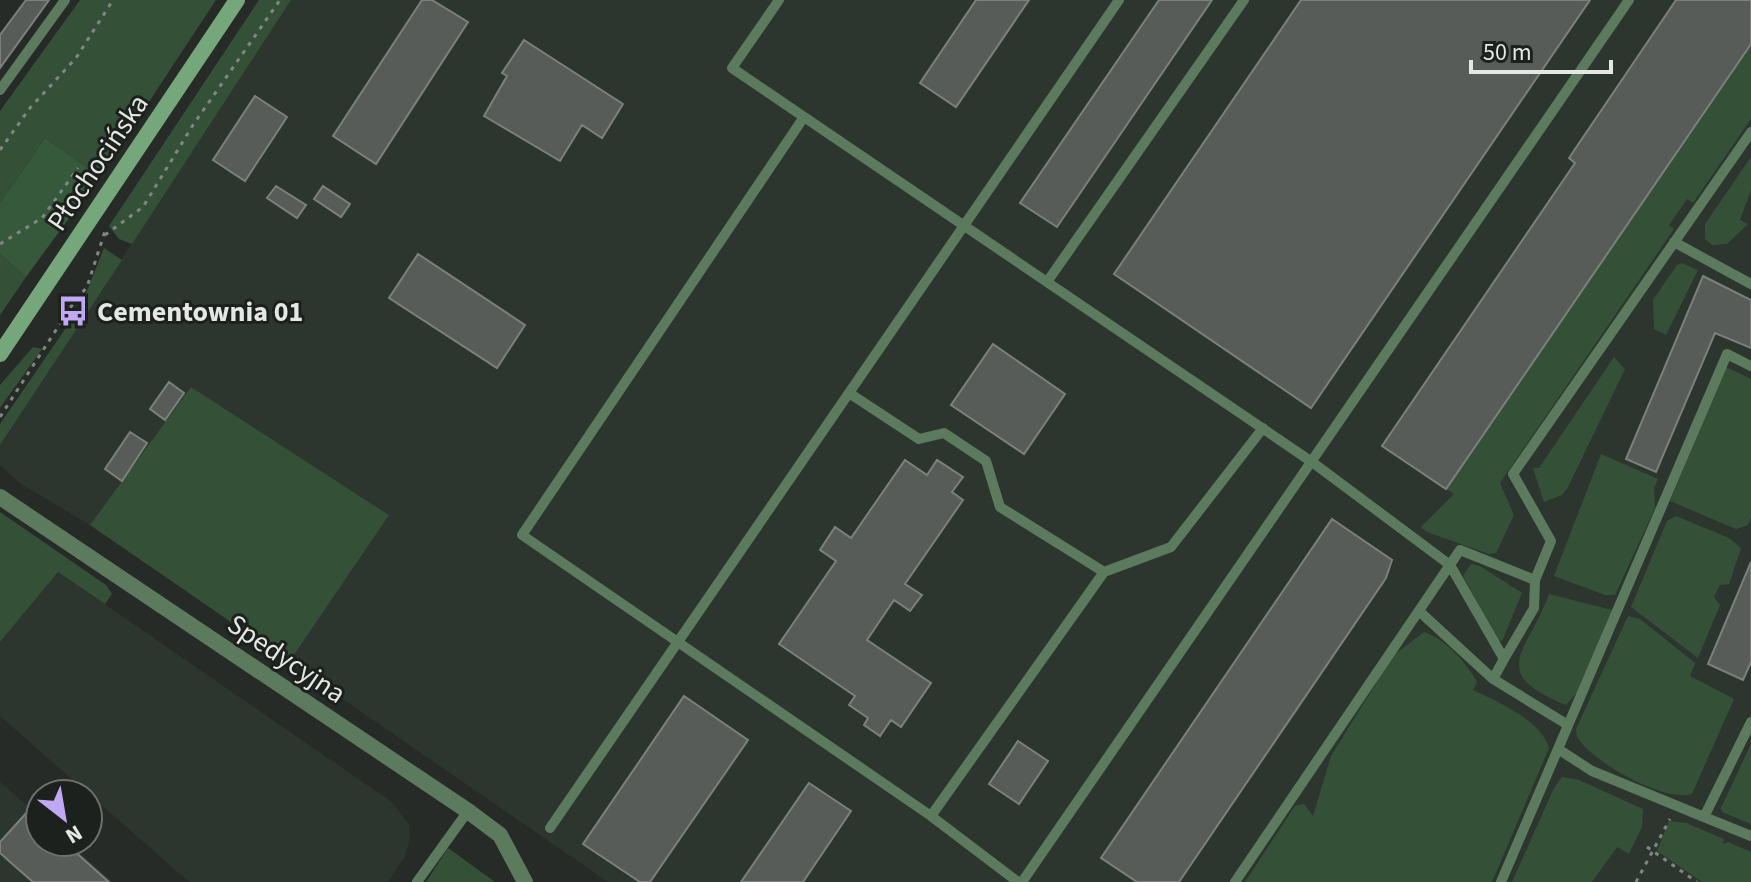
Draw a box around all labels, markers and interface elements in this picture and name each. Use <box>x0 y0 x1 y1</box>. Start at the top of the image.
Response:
scale bar <box>1471 24 1611 74</box>
text: 50 m <box>1483 35 1532 70</box>
street label: Płochocińska <box>37 86 158 239</box>
place label: Cementownia 01 <box>97 292 303 332</box>
bus stop icon: Cementownia 01 <box>56 294 90 328</box>
street label: Spedycyjna <box>219 605 354 713</box>
north arrow <box>24 778 104 858</box>
text: N <box>59 817 88 852</box>

